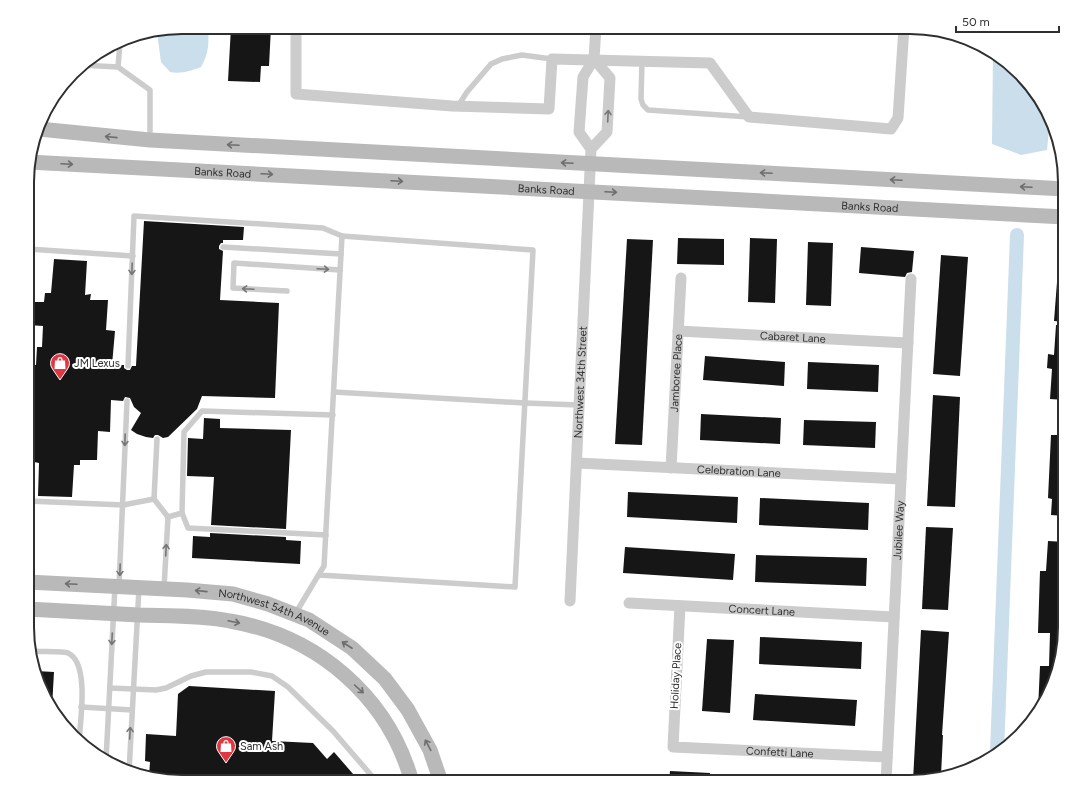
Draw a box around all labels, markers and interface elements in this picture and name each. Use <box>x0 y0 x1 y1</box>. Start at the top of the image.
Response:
scale bar <box>956 8 1059 34</box>
text: 50 m <box>962 15 990 29</box>
one-way arrow <box>604 110 611 123</box>
one-way arrow <box>105 133 118 140</box>
one-way arrow <box>227 141 240 148</box>
one-way arrow <box>561 159 574 166</box>
one-way arrow <box>60 161 73 168</box>
street label: Banks Road <box>194 164 252 180</box>
one-way arrow <box>760 170 773 177</box>
one-way arrow <box>260 171 273 178</box>
one-way arrow <box>890 177 903 184</box>
one-way arrow <box>390 178 403 185</box>
street label: Banks Road <box>517 181 575 197</box>
one-way arrow <box>1020 183 1033 191</box>
one-way arrow <box>604 189 617 196</box>
street label: Banks Road <box>841 199 899 215</box>
one-way arrow <box>129 262 136 275</box>
one-way arrow <box>316 265 329 272</box>
one-way arrow <box>242 285 255 293</box>
street label: Northwest 34th Street <box>571 326 589 439</box>
street label: Cabaret Lane <box>760 329 826 345</box>
street label: Jamboree Place <box>667 334 685 413</box>
shop icon: JM Lexus <box>49 352 71 380</box>
place label: JM Lexus <box>74 357 120 370</box>
one-way arrow <box>122 433 129 446</box>
street label: Celebration Lane <box>697 462 781 480</box>
street label: Jubilee Way <box>891 500 906 560</box>
one-way arrow <box>163 544 170 557</box>
one-way arrow <box>116 563 124 576</box>
one-way arrow <box>65 580 78 587</box>
street label: Northwest 54th Avenue <box>218 586 332 638</box>
one-way arrow <box>195 588 208 595</box>
street label: Concert Lane <box>728 602 795 618</box>
one-way arrow <box>227 619 240 627</box>
one-way arrow <box>108 632 116 645</box>
one-way arrow <box>342 641 353 649</box>
street label: Holiday Place <box>668 642 684 710</box>
one-way arrow <box>354 684 364 693</box>
one-way arrow <box>127 727 134 740</box>
shop icon: Sam Ash <box>215 735 237 763</box>
one-way arrow <box>423 739 431 751</box>
place label: Sam Ash <box>240 740 283 753</box>
street label: Confetti Lane <box>746 744 814 760</box>

